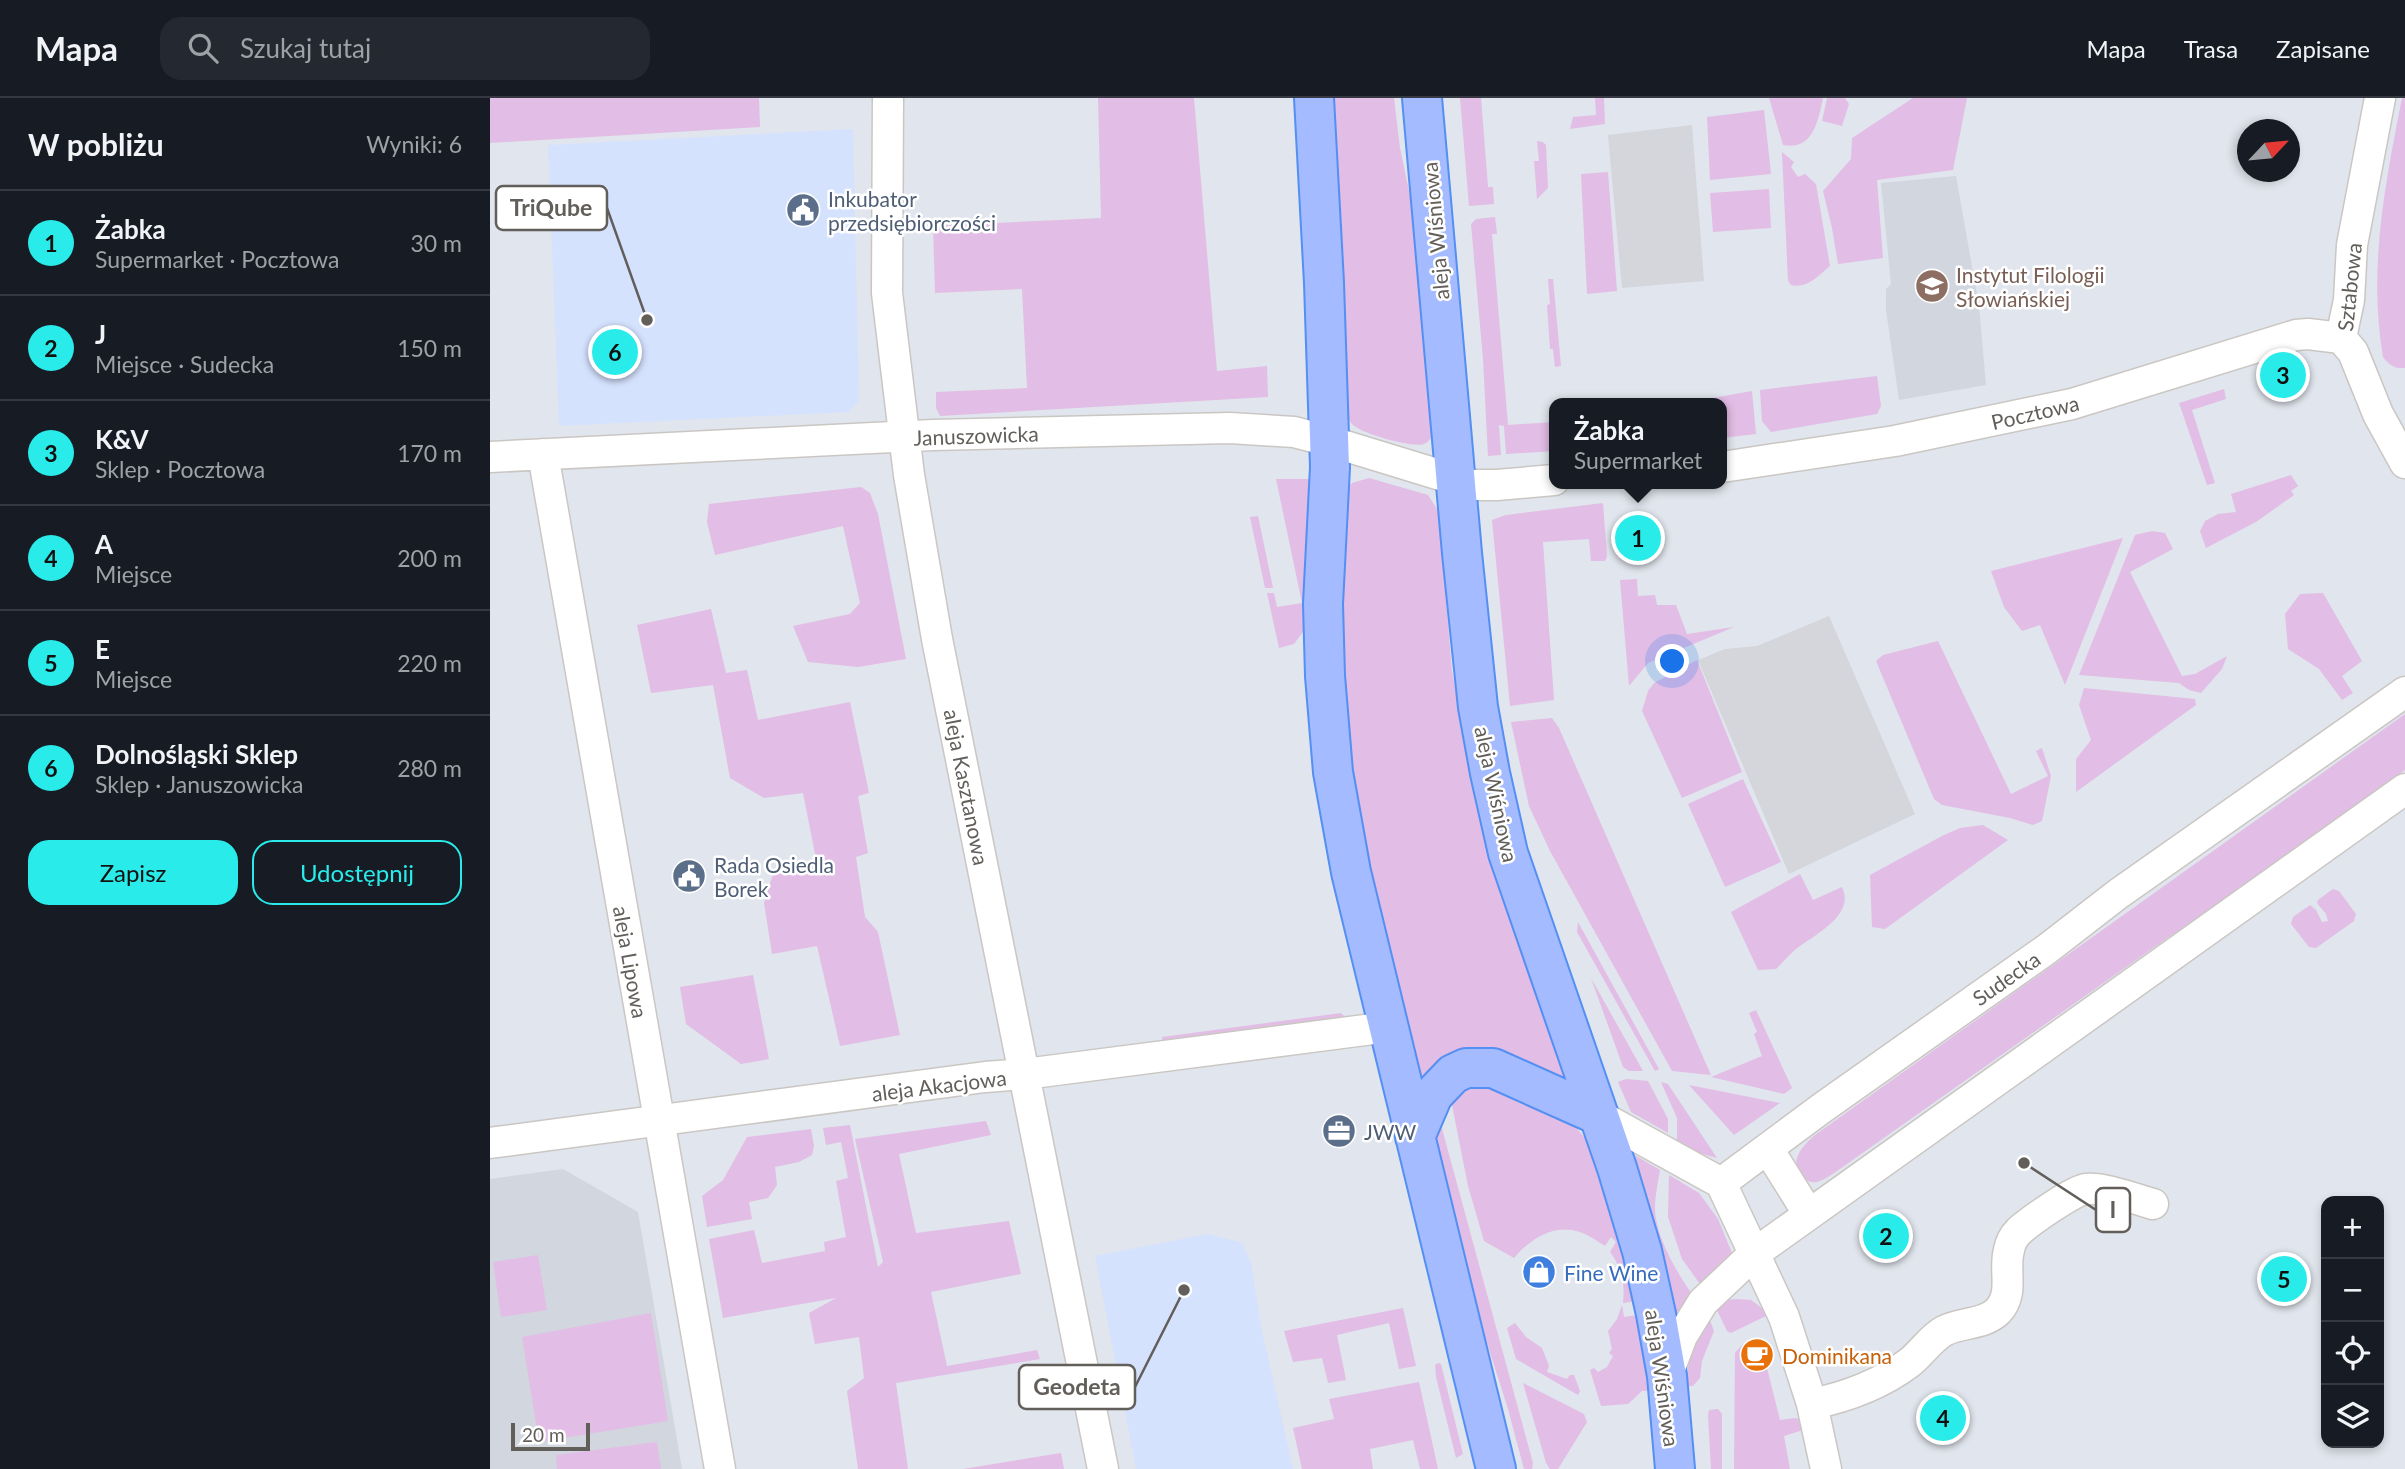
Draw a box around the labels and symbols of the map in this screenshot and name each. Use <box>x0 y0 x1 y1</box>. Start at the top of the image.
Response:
north arrow <box>2237 119 2300 182</box>
street label: aleja Wiśniowa <box>1417 161 1453 301</box>
callout: TriQube <box>496 186 607 230</box>
place label: Inkubator przedsiębiorczości <box>828 186 996 235</box>
public building icon: Inkubator przedsiębiorczości <box>784 191 822 229</box>
text: TriQube <box>510 193 592 221</box>
street label: Sztabowa <box>2332 242 2366 332</box>
place label: Instytut Filologii Słowiańskiej <box>1956 262 2105 311</box>
school or university icon: Instytut Filologii Słowiańskiej <box>1913 267 1951 305</box>
pin: 6 <box>592 326 638 378</box>
pin: 3 <box>2260 349 2306 401</box>
street label: Pocztowa <box>1989 390 2081 434</box>
street label: Januszowicka <box>913 420 1039 450</box>
pin: 1 <box>1615 512 1661 564</box>
your location <box>1655 644 1689 678</box>
street label: aleja Kasztanowa <box>940 707 994 867</box>
street label: aleja Wiśniowa <box>1470 724 1524 864</box>
place label: Rada Osiedla Borek <box>714 852 834 901</box>
public building icon: Rada Osiedla Borek <box>670 857 708 895</box>
street label: aleja Lipowa <box>609 904 653 1020</box>
street label: Sudecka <box>1967 946 2045 1010</box>
street label: aleja Akacjowa <box>870 1064 1008 1106</box>
office icon: JWW <box>1320 1112 1358 1150</box>
place label: JWW <box>1364 1119 1417 1144</box>
callout: I <box>2096 1188 2130 1232</box>
text: I <box>2110 1195 2116 1223</box>
pin: 2 <box>1863 1210 1909 1262</box>
shop icon: Fine Wine <box>1520 1253 1558 1291</box>
pin: 5 <box>2261 1253 2307 1305</box>
place label: Fine Wine <box>1564 1260 1658 1285</box>
street label: aleja Wiśniowa <box>1641 1308 1685 1448</box>
cafe icon: Dominikana <box>1738 1336 1776 1374</box>
place label: Dominikana <box>1782 1343 1892 1368</box>
callout: Geodeta <box>1019 1365 1135 1409</box>
text: Geodeta <box>1033 1372 1121 1400</box>
pin: 4 <box>1920 1392 1966 1444</box>
scale bar <box>511 1420 590 1452</box>

